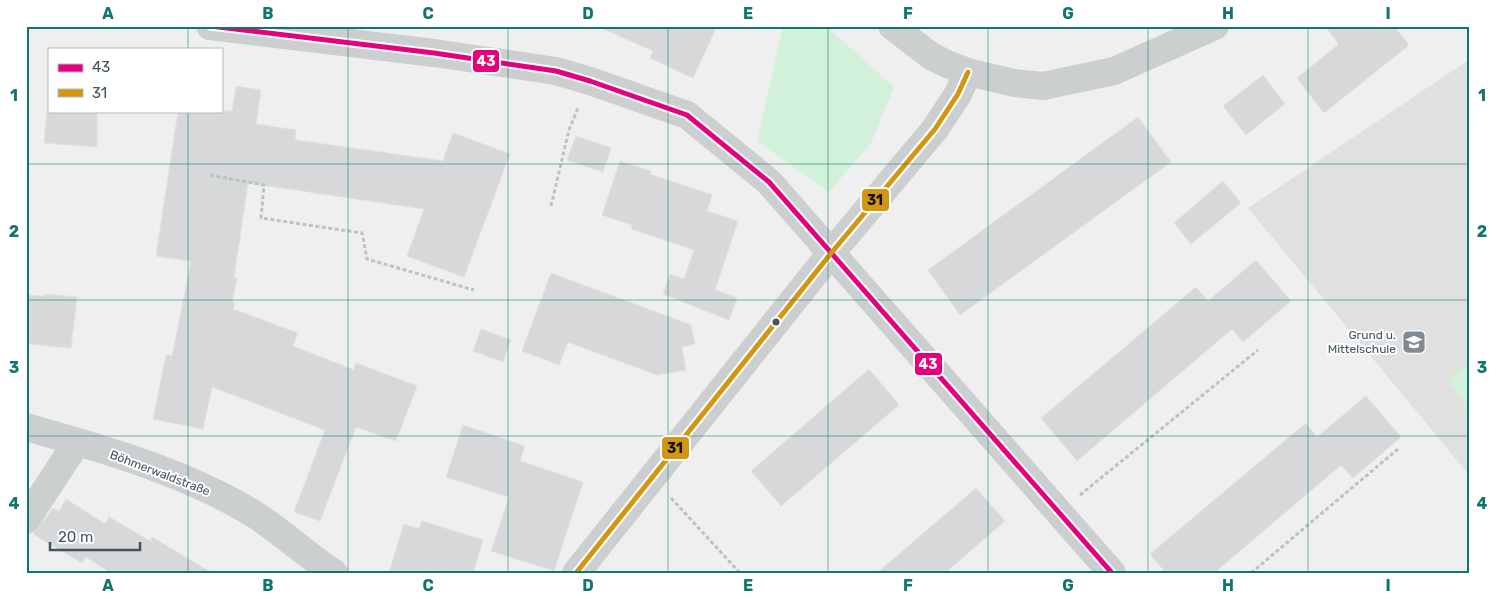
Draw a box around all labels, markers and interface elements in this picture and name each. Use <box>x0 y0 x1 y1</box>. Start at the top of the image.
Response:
text: A <box>102 4 114 23</box>
text: B <box>262 4 274 23</box>
text: C <box>422 4 434 23</box>
text: D <box>582 4 594 23</box>
text: E <box>743 4 753 23</box>
text: F <box>903 4 913 23</box>
text: G <box>1062 4 1074 23</box>
text: H <box>1222 4 1234 23</box>
text: I <box>1385 4 1391 23</box>
legend <box>48 48 222 112</box>
line badge: 43 <box>472 49 500 73</box>
text: 43 <box>477 53 495 70</box>
text: 43 <box>92 58 110 76</box>
text: 31 <box>92 84 107 102</box>
text: 1 <box>10 86 18 105</box>
text: 1 <box>1478 86 1486 105</box>
line badge: 31 <box>861 188 890 212</box>
text: 31 <box>867 192 883 209</box>
text: 2 <box>9 222 19 241</box>
text: 2 <box>1477 222 1487 241</box>
unlabelled marker <box>771 317 781 327</box>
place label: Grund u. Mittelschule <box>1328 328 1396 356</box>
school or university icon: Grund u. Mittelschule <box>1401 329 1427 355</box>
line badge: 43 <box>914 352 943 376</box>
text: 43 <box>919 356 937 373</box>
text: 3 <box>9 358 19 377</box>
text: 3 <box>1477 358 1487 377</box>
line badge: 31 <box>661 436 690 460</box>
text: 31 <box>667 440 683 457</box>
street label: Böhmerwaldstraße <box>108 447 212 499</box>
text: 4 <box>9 494 20 513</box>
text: 4 <box>1477 494 1488 513</box>
scale bar <box>50 519 140 551</box>
text: 20 m <box>58 528 93 546</box>
text: A <box>102 576 114 595</box>
text: B <box>262 576 274 595</box>
text: C <box>422 576 434 595</box>
text: D <box>582 576 594 595</box>
text: E <box>743 576 753 595</box>
text: F <box>903 576 913 595</box>
text: G <box>1062 576 1074 595</box>
text: H <box>1222 576 1234 595</box>
text: I <box>1385 576 1391 595</box>

